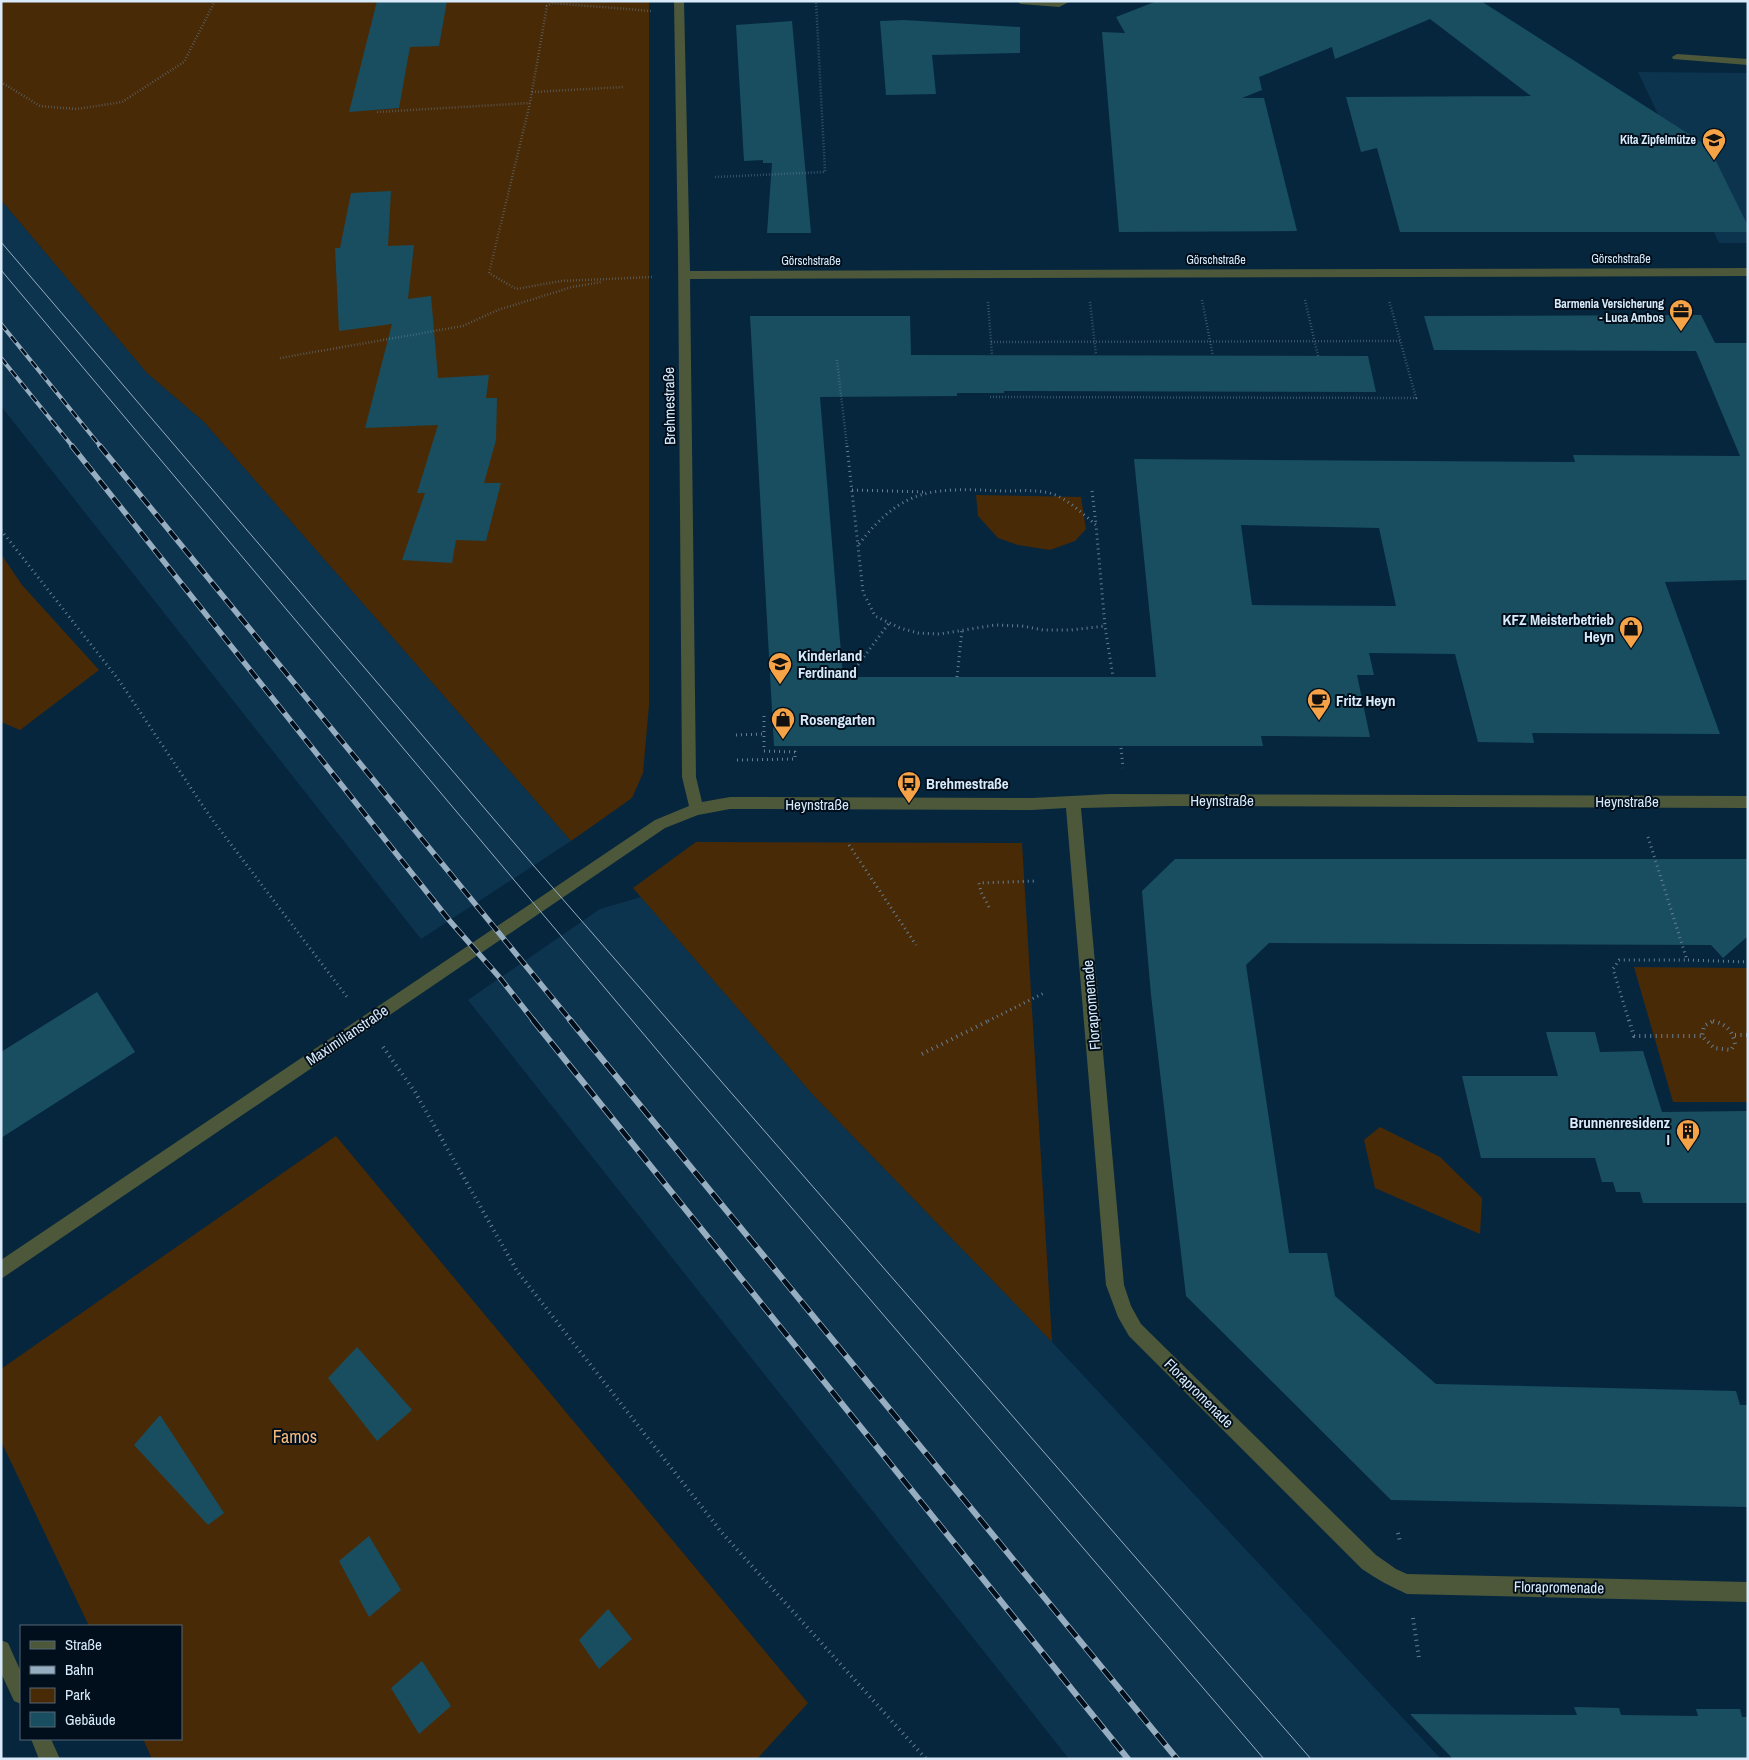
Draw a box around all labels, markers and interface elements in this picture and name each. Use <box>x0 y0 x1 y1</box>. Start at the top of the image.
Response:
school or university icon: Kita Zipfelmütze <box>1701 127 1727 161</box>
place label: Kita Zipfelmütze <box>1620 132 1697 148</box>
street label: Görschstraße <box>1591 251 1651 267</box>
street label: Görschstraße <box>1186 252 1246 268</box>
street label: Görschstraße <box>781 253 841 269</box>
place label: Barmenia Versicherung - Luca Ambos <box>1554 296 1665 326</box>
office icon: Barmenia Versicherung - Luca Ambos <box>1668 298 1694 332</box>
street label: Brehmestraße <box>658 367 680 445</box>
place label: KFZ Meisterbetrieb Heyn <box>1503 609 1614 647</box>
shop icon: KFZ Meisterbetrieb Heyn <box>1618 615 1644 649</box>
place label: Kinderland Ferdinand <box>798 645 862 683</box>
school or university icon: Kinderland Ferdinand <box>767 651 793 685</box>
cafe icon: Fritz Heyn <box>1306 687 1332 721</box>
place label: Fritz Heyn <box>1336 690 1395 711</box>
shop icon: Rosengarten <box>770 706 796 740</box>
place label: Rosengarten <box>800 709 875 730</box>
bus stop icon: Brehmestraße <box>896 770 922 804</box>
place label: Brehmestraße <box>926 773 1009 794</box>
street label: Heynstraße <box>1190 790 1254 811</box>
street label: Heynstraße <box>1595 791 1659 812</box>
street label: Heynstraße <box>785 794 849 815</box>
street label: Florapromenade <box>1077 959 1105 1051</box>
street label: Maximilianstraße <box>302 1000 392 1070</box>
place label: Brunnenresidenz I <box>1570 1112 1670 1150</box>
building icon: Brunnenresidenz I <box>1675 1118 1701 1152</box>
street label: Florapromenade <box>1160 1354 1238 1432</box>
park label: Famos <box>273 1424 317 1449</box>
street label: Florapromenade <box>1514 1576 1604 1598</box>
legend <box>20 1625 182 1740</box>
text: Straße <box>65 1634 102 1655</box>
text: Bahn <box>65 1659 94 1680</box>
text: Park <box>65 1684 91 1705</box>
text: Gebäude <box>65 1709 116 1730</box>

